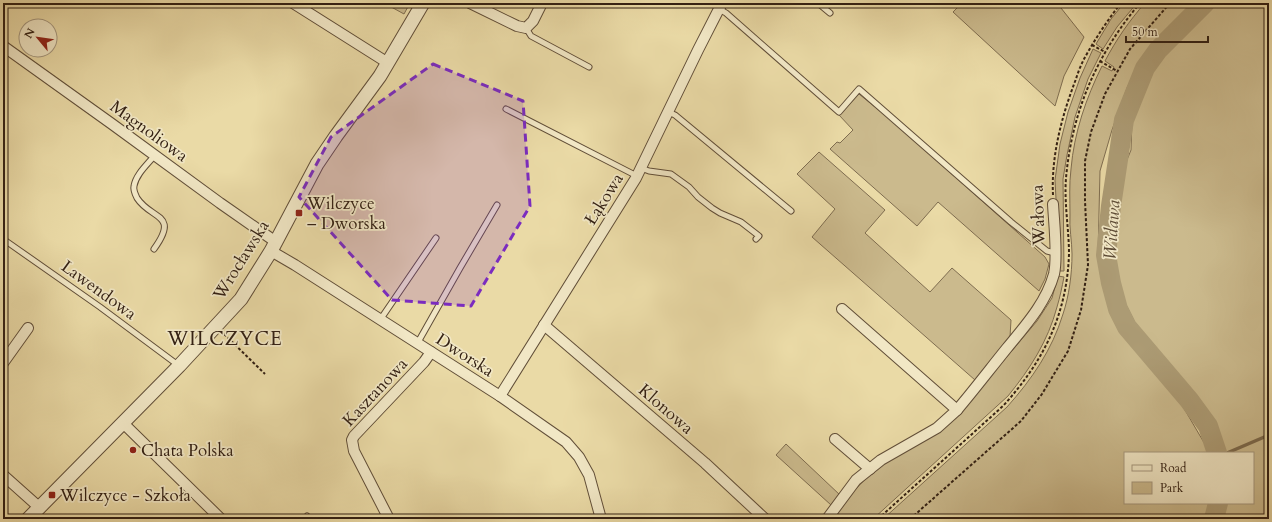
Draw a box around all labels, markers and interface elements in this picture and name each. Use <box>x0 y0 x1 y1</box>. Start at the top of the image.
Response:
north arrow <box>18 18 58 58</box>
scale bar <box>1126 18 1208 44</box>
text: 50 m <box>1132 24 1159 40</box>
text: N <box>21 25 39 41</box>
street label: Magnoliowa <box>105 95 193 167</box>
street label: Łąkowa <box>579 168 629 229</box>
street label: Wałowa <box>1025 183 1051 247</box>
place label: Wilczyce – Dworska <box>306 192 387 235</box>
water label: Widawa <box>1097 199 1127 261</box>
marker: Wilczyce – Dworska <box>294 208 304 218</box>
street label: Wrocławska <box>207 215 275 305</box>
street label: Lawendowa <box>57 255 142 326</box>
district label: WILCZYCE <box>166 326 283 352</box>
street label: Dworska <box>431 328 499 383</box>
street label: Kasztanowa <box>337 352 413 431</box>
street label: Klonowa <box>634 379 699 440</box>
place label: Chata Polska <box>141 439 234 462</box>
marker: Chata Polska <box>128 445 138 455</box>
legend <box>1124 452 1254 504</box>
text: Road <box>1160 460 1187 476</box>
text: Park <box>1160 480 1184 496</box>
place label: Wilczyce - Szkoła <box>59 484 192 507</box>
marker: Wilczyce - Szkoła <box>47 490 57 500</box>

